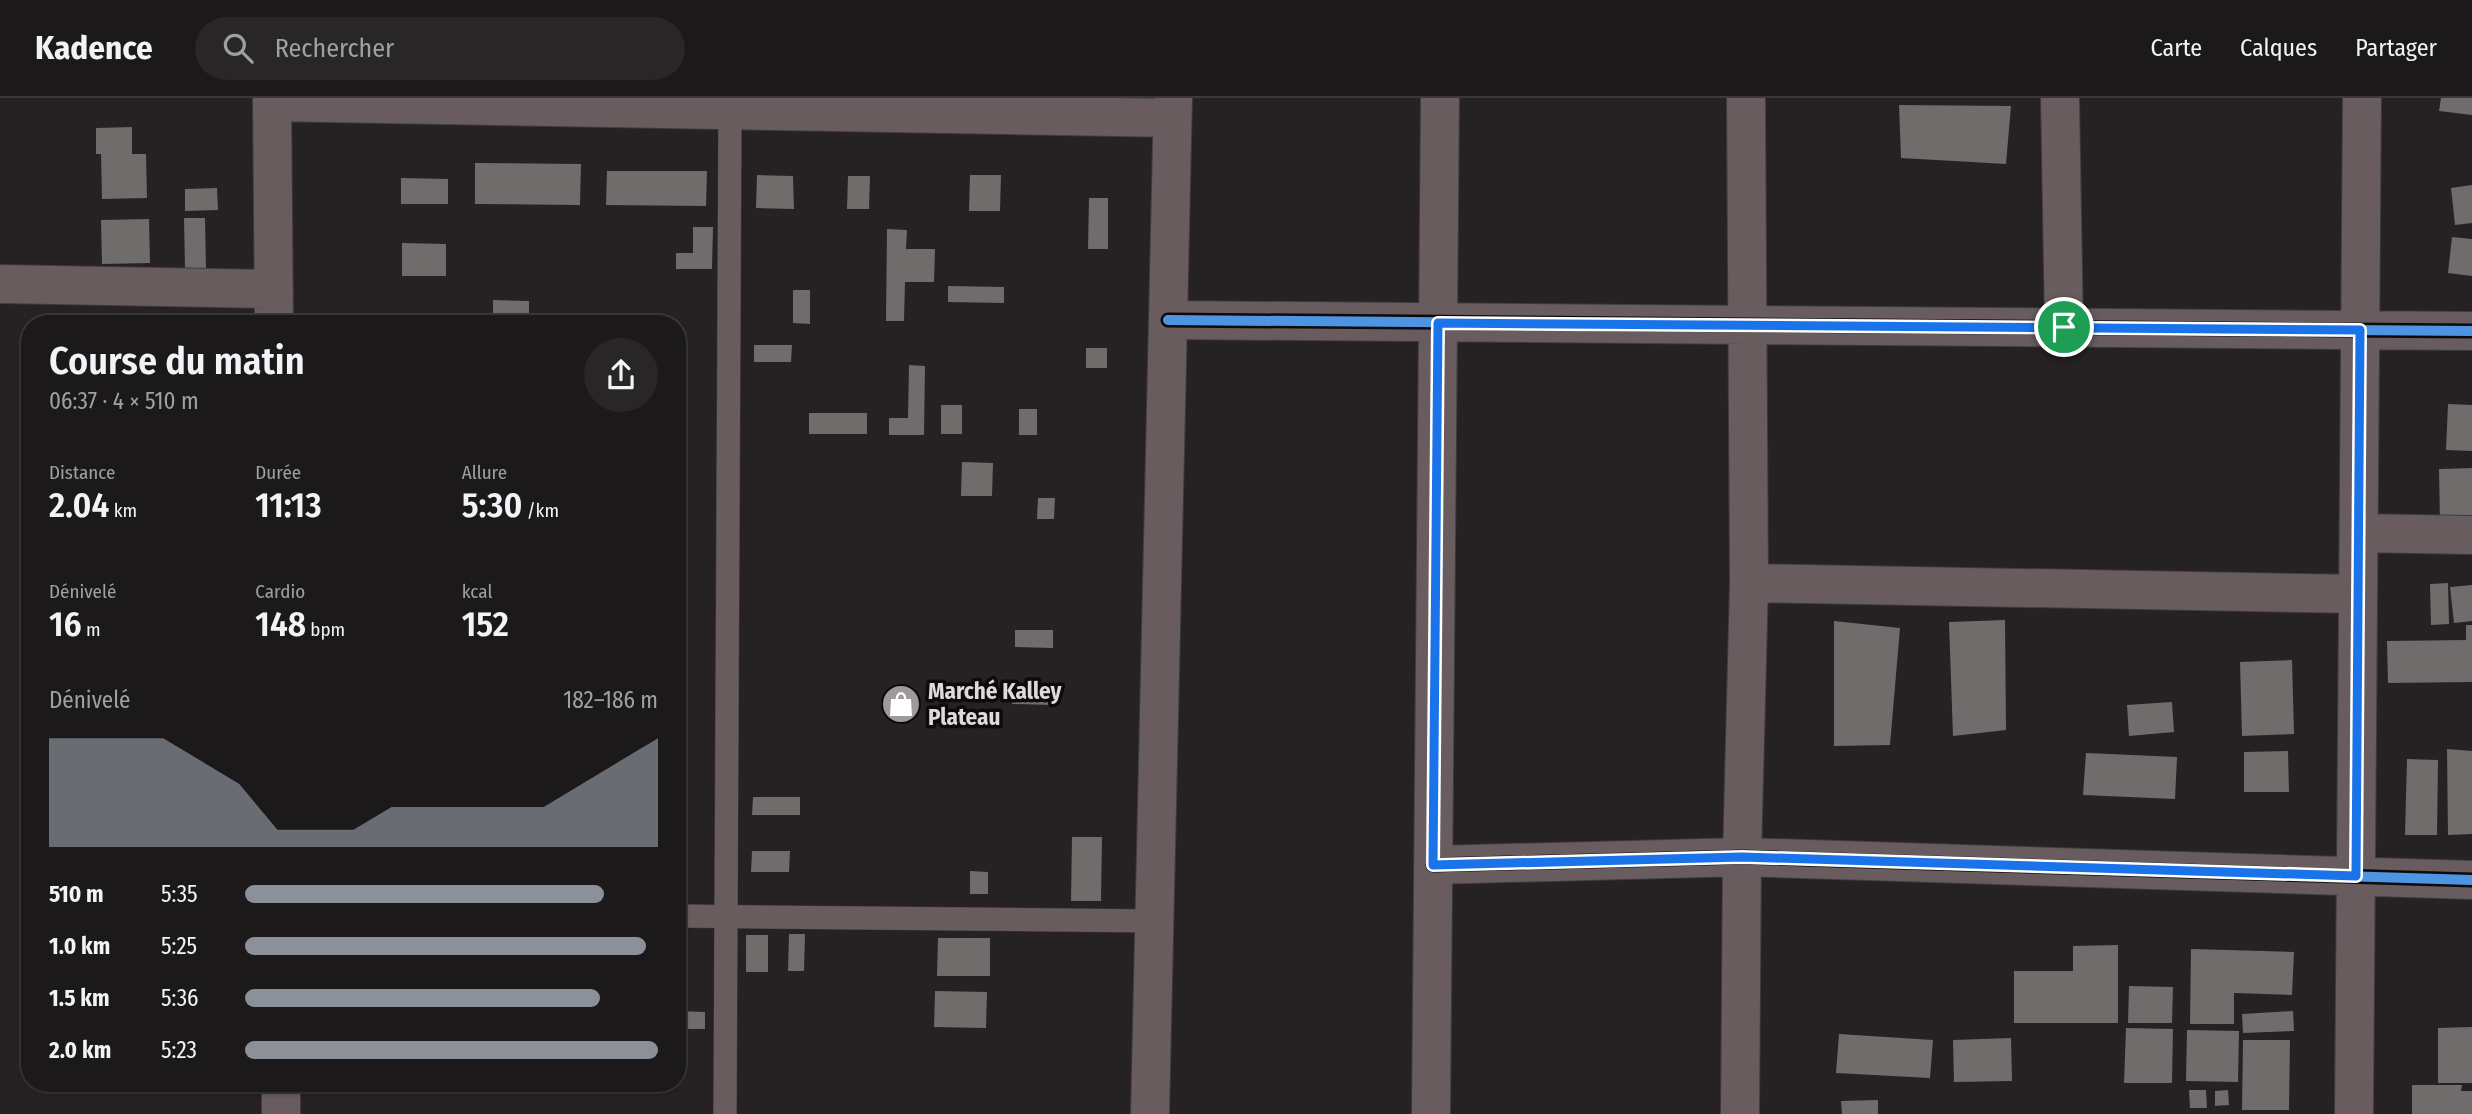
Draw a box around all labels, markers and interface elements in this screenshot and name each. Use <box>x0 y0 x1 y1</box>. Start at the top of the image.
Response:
search box <box>195 17 685 80</box>
text: Kadence <box>35 28 153 68</box>
icon: search <box>219 29 257 67</box>
text: Rechercher <box>275 33 394 64</box>
text: Carte <box>2151 34 2202 62</box>
text: Calques <box>2240 34 2317 62</box>
text: Partager <box>2355 34 2437 62</box>
pin <box>2034 297 2094 357</box>
icon: arrive <box>2045 308 2083 346</box>
text: Course du matin <box>49 338 305 384</box>
button: share <box>584 338 658 412</box>
text: 06:37 · 4 × 510 m <box>49 387 199 415</box>
text: Distance <box>49 461 116 484</box>
text: Durée <box>255 461 301 484</box>
text: Allure <box>462 461 507 484</box>
text: 2.04 <box>49 484 109 526</box>
text: 11:13 <box>255 484 322 526</box>
text: 5:30 <box>462 484 522 526</box>
text: km <box>109 499 137 522</box>
text: /km <box>522 499 559 522</box>
text: Dénivelé <box>49 580 116 603</box>
text: Cardio <box>255 580 305 603</box>
text: kcal <box>462 580 492 603</box>
text: 16 <box>49 603 82 645</box>
text: 148 <box>255 603 306 645</box>
text: 152 <box>462 603 509 645</box>
text: m <box>82 618 101 641</box>
text: bpm <box>306 618 345 641</box>
place label: Marché Kalley Plateau <box>928 677 1063 731</box>
shop icon: Marché Kalley Plateau <box>880 683 922 725</box>
text: Dénivelé <box>49 686 130 714</box>
text: 182–186 m <box>563 686 658 714</box>
text: 510 m <box>49 880 104 908</box>
text: 5:35 <box>161 880 198 908</box>
text: 1.0 km <box>49 932 110 960</box>
text: 5:25 <box>161 932 197 960</box>
text: 1.5 km <box>49 984 110 1012</box>
text: 5:36 <box>161 984 198 1012</box>
text: 2.0 km <box>49 1036 111 1064</box>
text: 5:23 <box>161 1036 197 1064</box>

